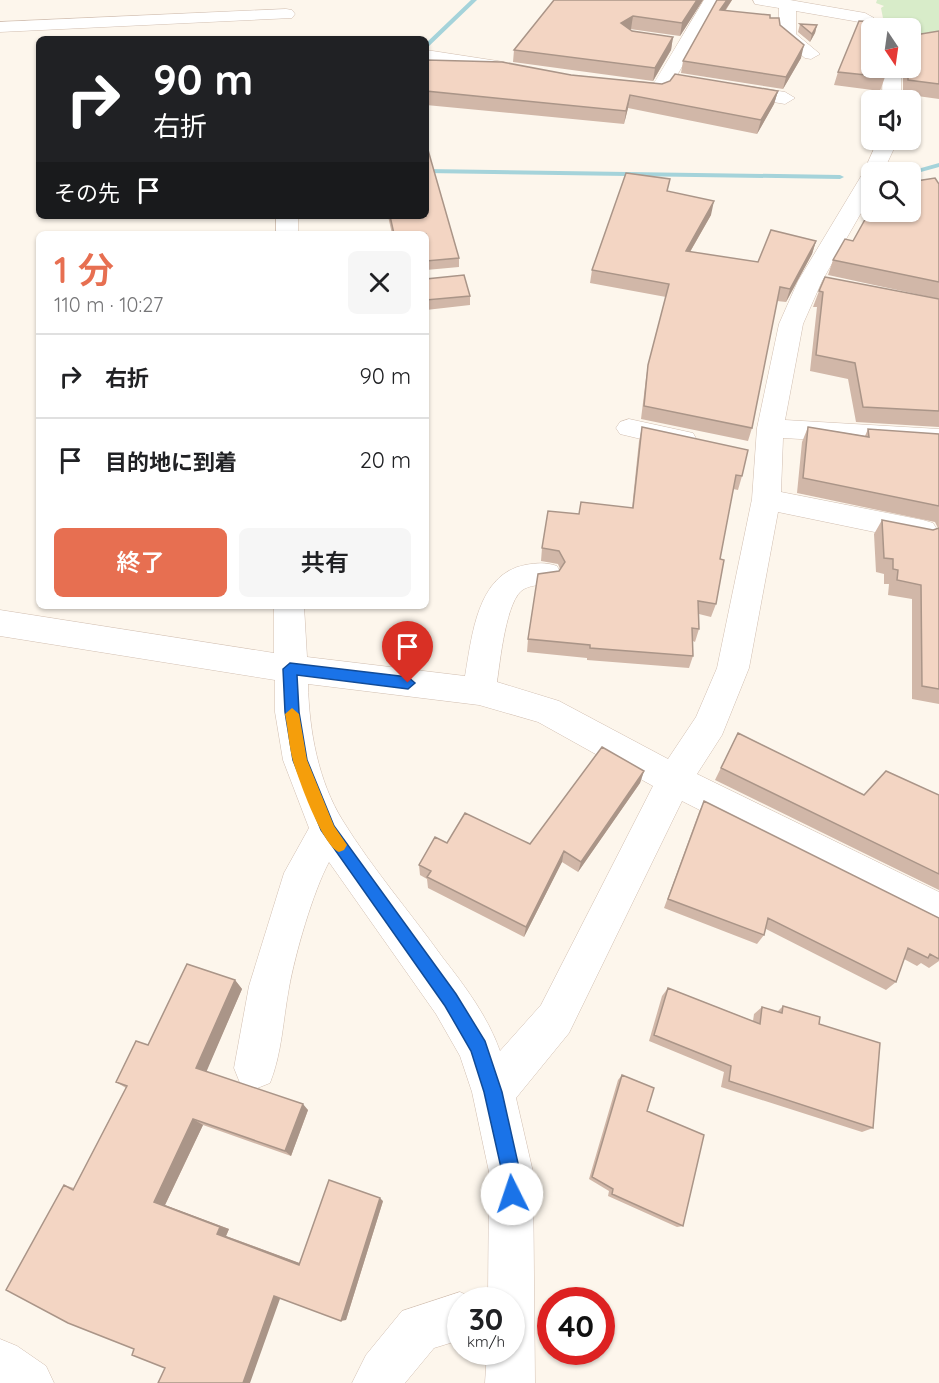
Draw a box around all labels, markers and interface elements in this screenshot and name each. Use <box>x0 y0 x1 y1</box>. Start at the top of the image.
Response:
north arrow <box>861 18 921 78</box>
map controls <box>861 18 921 222</box>
text: 90 m <box>153 53 253 106</box>
icon: right <box>54 60 132 138</box>
button: sound <box>861 90 921 150</box>
text: 右折 <box>153 109 207 143</box>
button: search <box>861 162 921 222</box>
icon: arrive <box>132 174 165 207</box>
text: その先 <box>54 179 120 207</box>
text: 1 分 <box>54 247 114 292</box>
button: close <box>348 251 411 314</box>
text: 110 m · 10:27 <box>54 292 163 317</box>
icon: right <box>54 360 87 393</box>
text: 90 m <box>360 362 411 390</box>
text: 右折 <box>105 364 149 392</box>
icon: arrive <box>54 444 87 477</box>
text: 20 m <box>360 446 411 474</box>
text: 目的地に到着 <box>105 448 237 476</box>
button: 終了 <box>54 528 227 597</box>
button: 共有 <box>239 528 411 597</box>
pin <box>382 621 433 683</box>
icon: arrive <box>391 630 424 663</box>
position arrow <box>480 1162 544 1226</box>
speed limit sign: 40 <box>537 1287 615 1365</box>
text: 30 <box>469 1300 503 1338</box>
text: km/h <box>467 1332 505 1351</box>

